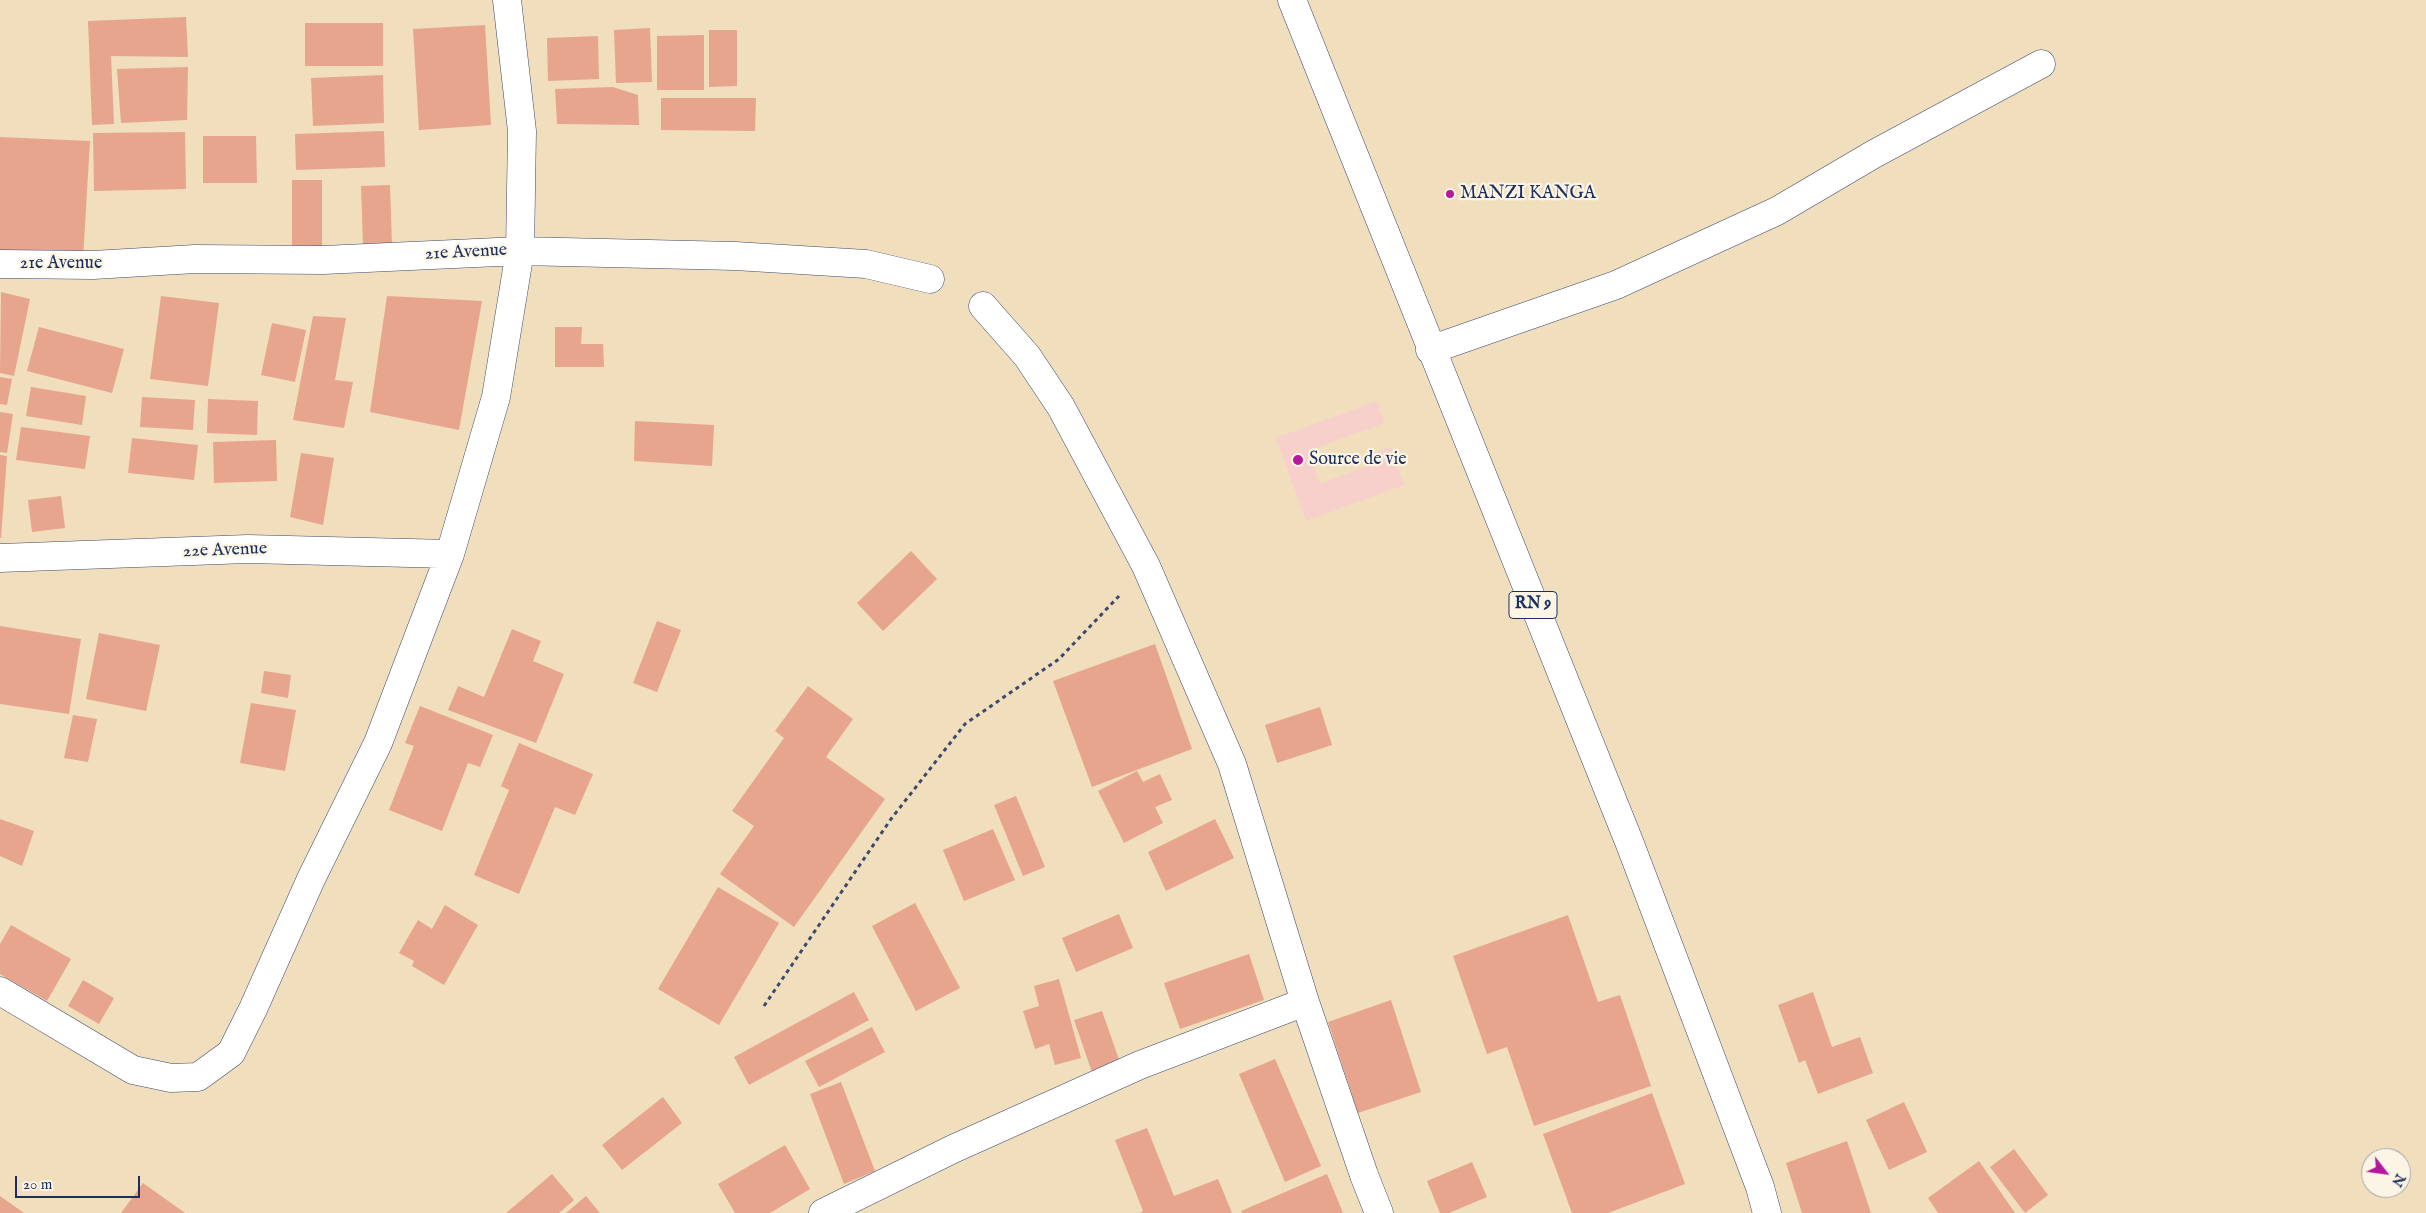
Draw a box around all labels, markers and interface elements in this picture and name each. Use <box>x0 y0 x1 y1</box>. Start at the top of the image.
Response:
place label: MANZI KANGA <box>1460 183 1596 205</box>
marker: MANZI KANGA <box>1444 188 1456 200</box>
street label: 21e Avenue <box>424 240 508 266</box>
street label: 21e Avenue <box>20 253 102 275</box>
place label: Source de vie <box>1309 449 1407 471</box>
marker: Source de vie <box>1291 453 1305 467</box>
street label: 22e Avenue <box>183 539 267 563</box>
road number: RN 9 <box>1509 592 1557 618</box>
north arrow <box>2361 1148 2411 1198</box>
scale bar <box>18 1166 142 1198</box>
text: N <box>2387 1170 2409 1190</box>
text: 20 m <box>23 1175 52 1194</box>

